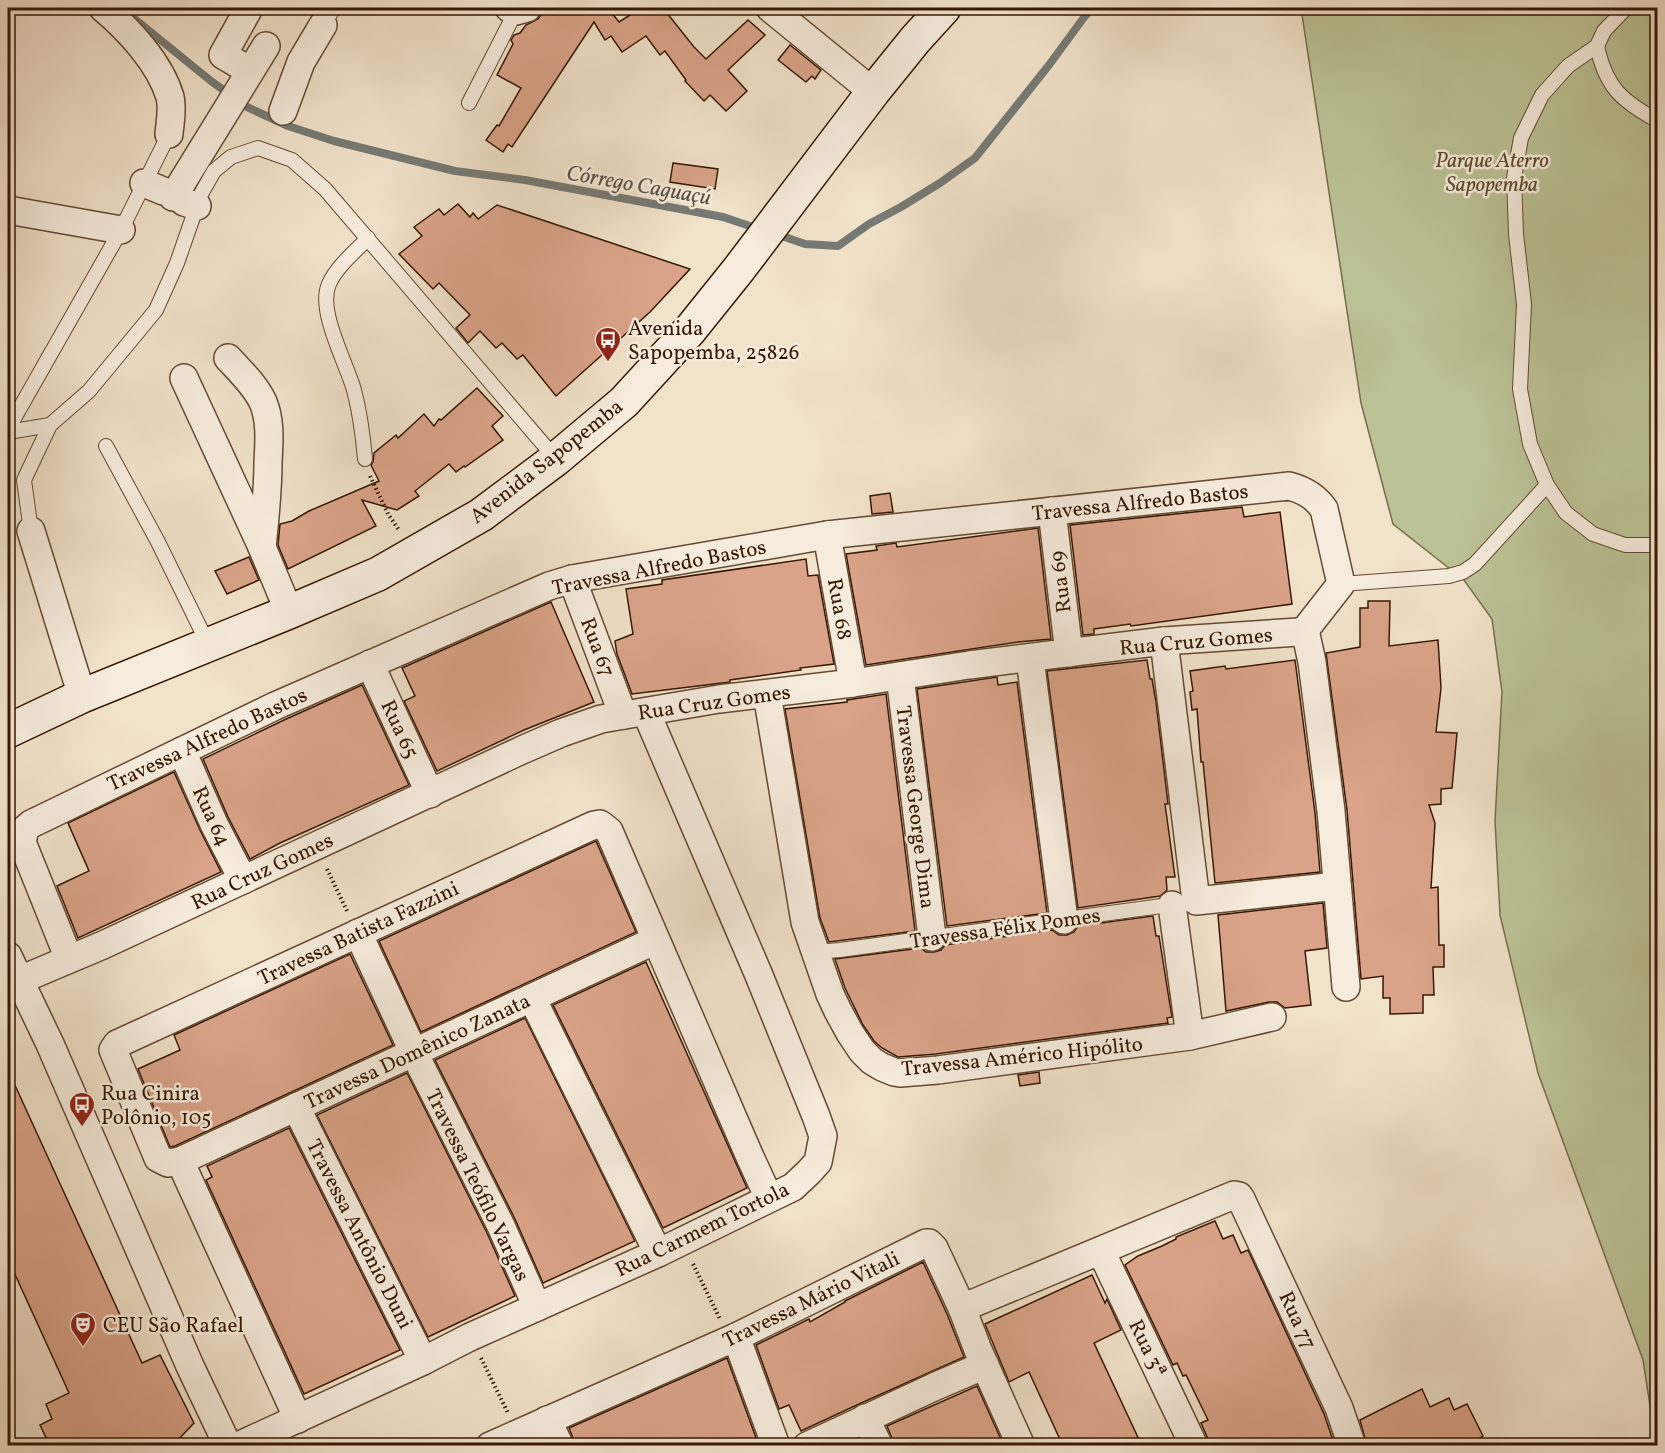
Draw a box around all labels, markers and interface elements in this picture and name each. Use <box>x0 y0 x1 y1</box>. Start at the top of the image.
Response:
park label: Parque Aterro Sapopemba <box>1435 147 1549 200</box>
water label: Córrego Caguaçú <box>564 158 713 214</box>
place label: Avenida Sapopemba, 25826 <box>628 315 799 368</box>
bus stop icon: Avenida Sapopemba, 25826 <box>593 325 623 363</box>
street label: Avenida Sapopemba <box>464 393 630 531</box>
street label: Travessa Alfredo Bastos <box>1030 478 1250 529</box>
street label: Travessa Alfredo Bastos <box>550 533 769 603</box>
street label: Rua 69 <box>1043 549 1080 615</box>
street label: Rua 68 <box>819 576 858 642</box>
street label: Rua 67 <box>572 614 621 682</box>
street label: Rua Cruz Gomes <box>1118 621 1274 664</box>
street label: Rua Cruz Gomes <box>636 678 792 729</box>
street label: Travessa Alfredo Bastos <box>103 681 312 799</box>
street label: Rua 65 <box>372 696 425 764</box>
street label: Travessa George Dima <box>888 704 941 910</box>
street label: Rua 64 <box>184 782 237 851</box>
street label: Rua Cruz Gomes <box>187 827 339 918</box>
street label: Travessa Batista Fazzini <box>253 875 464 994</box>
street label: Travessa Félix Pomes <box>908 902 1103 957</box>
street label: Travessa Domênico Zanata <box>300 987 535 1118</box>
street label: Travessa Américo Hipólito <box>900 1030 1144 1085</box>
place label: Rua Cinira Polônio, 105 <box>101 1080 211 1133</box>
street label: Travessa Teófilo Vargas <box>417 1084 536 1287</box>
bus stop icon: Rua Cinira Polônio, 105 <box>67 1090 97 1128</box>
street label: Travessa Antônio Duni <box>298 1135 419 1335</box>
street label: Rua Carmem Tortola <box>611 1176 794 1285</box>
street label: Travessa Mário Vitali <box>718 1245 905 1356</box>
street label: Rua 77 <box>1271 1287 1323 1355</box>
theatre icon: CEU São Rafael <box>68 1310 98 1348</box>
place label: CEU São Rafael <box>103 1312 244 1341</box>
street label: Rua 3ª <box>1120 1315 1173 1382</box>

